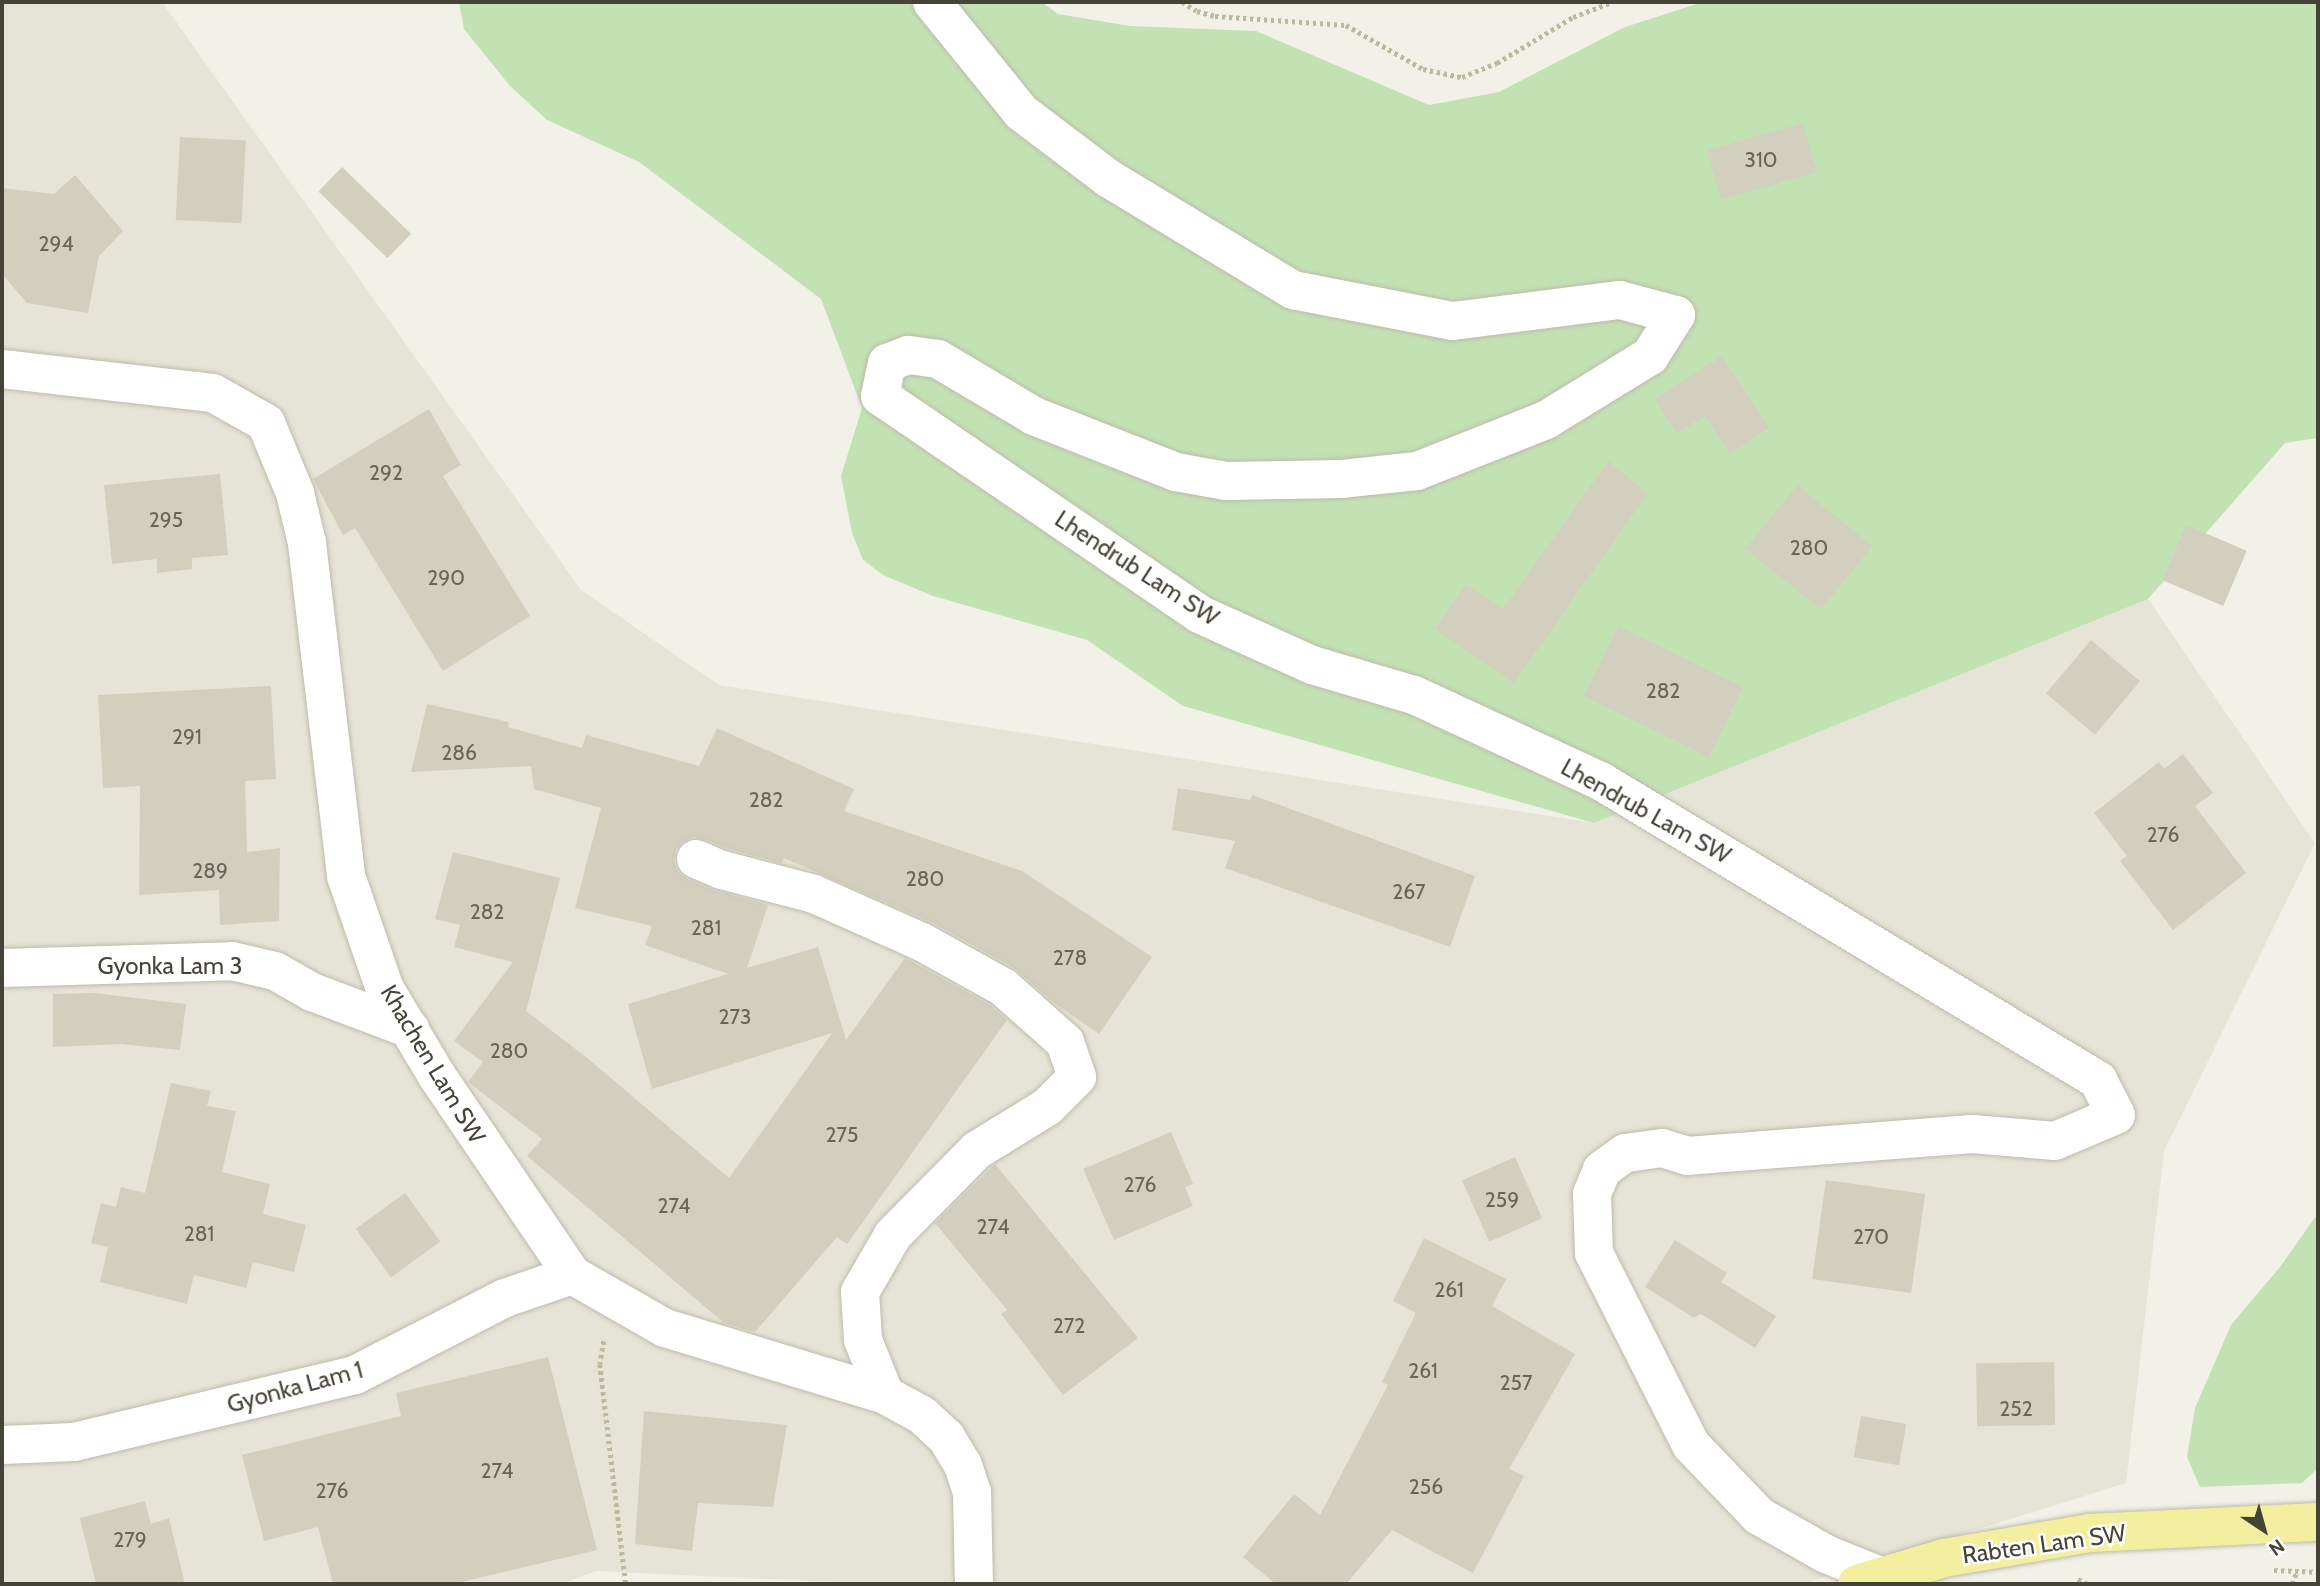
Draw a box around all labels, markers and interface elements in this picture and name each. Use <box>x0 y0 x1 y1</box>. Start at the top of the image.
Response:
house number: 310 <box>1745 147 1777 173</box>
house number: 294 <box>38 231 74 257</box>
house number: 292 <box>369 460 403 486</box>
street label: Lhendrub Lam SW <box>1050 504 1224 632</box>
house number: 295 <box>149 507 183 533</box>
house number: 280 <box>1790 535 1828 561</box>
house number: 290 <box>427 565 465 591</box>
house number: 282 <box>1646 678 1680 704</box>
house number: 291 <box>172 724 202 750</box>
house number: 286 <box>441 740 477 766</box>
street label: Lhendrub Lam SW <box>1556 752 1736 870</box>
house number: 282 <box>749 787 783 813</box>
house number: 276 <box>2147 822 2179 848</box>
house number: 289 <box>192 858 228 884</box>
house number: 280 <box>906 866 944 892</box>
house number: 267 <box>1392 879 1426 905</box>
house number: 282 <box>470 899 504 925</box>
house number: 281 <box>691 915 721 941</box>
house number: 278 <box>1053 945 1087 971</box>
street label: Gyonka Lam 3 <box>98 952 242 980</box>
street label: Khachen Lam SW <box>374 980 492 1148</box>
house number: 273 <box>719 1004 751 1030</box>
house number: 280 <box>490 1038 528 1064</box>
house number: 275 <box>826 1122 858 1148</box>
house number: 276 <box>1124 1172 1156 1198</box>
house number: 259 <box>1485 1187 1519 1213</box>
house number: 274 <box>658 1193 690 1219</box>
house number: 274 <box>977 1214 1009 1240</box>
house number: 281 <box>184 1221 214 1247</box>
house number: 270 <box>1853 1224 1889 1250</box>
house number: 261 <box>1434 1277 1464 1303</box>
house number: 272 <box>1053 1313 1085 1339</box>
street label: Gyonka Lam 1 <box>224 1355 366 1419</box>
house number: 261 <box>1408 1358 1438 1384</box>
house number: 257 <box>1500 1370 1532 1396</box>
house number: 252 <box>1999 1396 2033 1422</box>
house number: 274 <box>481 1458 513 1484</box>
house number: 256 <box>1409 1474 1443 1500</box>
house number: 276 <box>316 1478 348 1504</box>
north arrow <box>2229 1495 2299 1565</box>
street label: Rabten Lam SW <box>1960 1518 2128 1570</box>
house number: 279 <box>113 1527 147 1553</box>
text: N <box>2264 1534 2289 1561</box>

